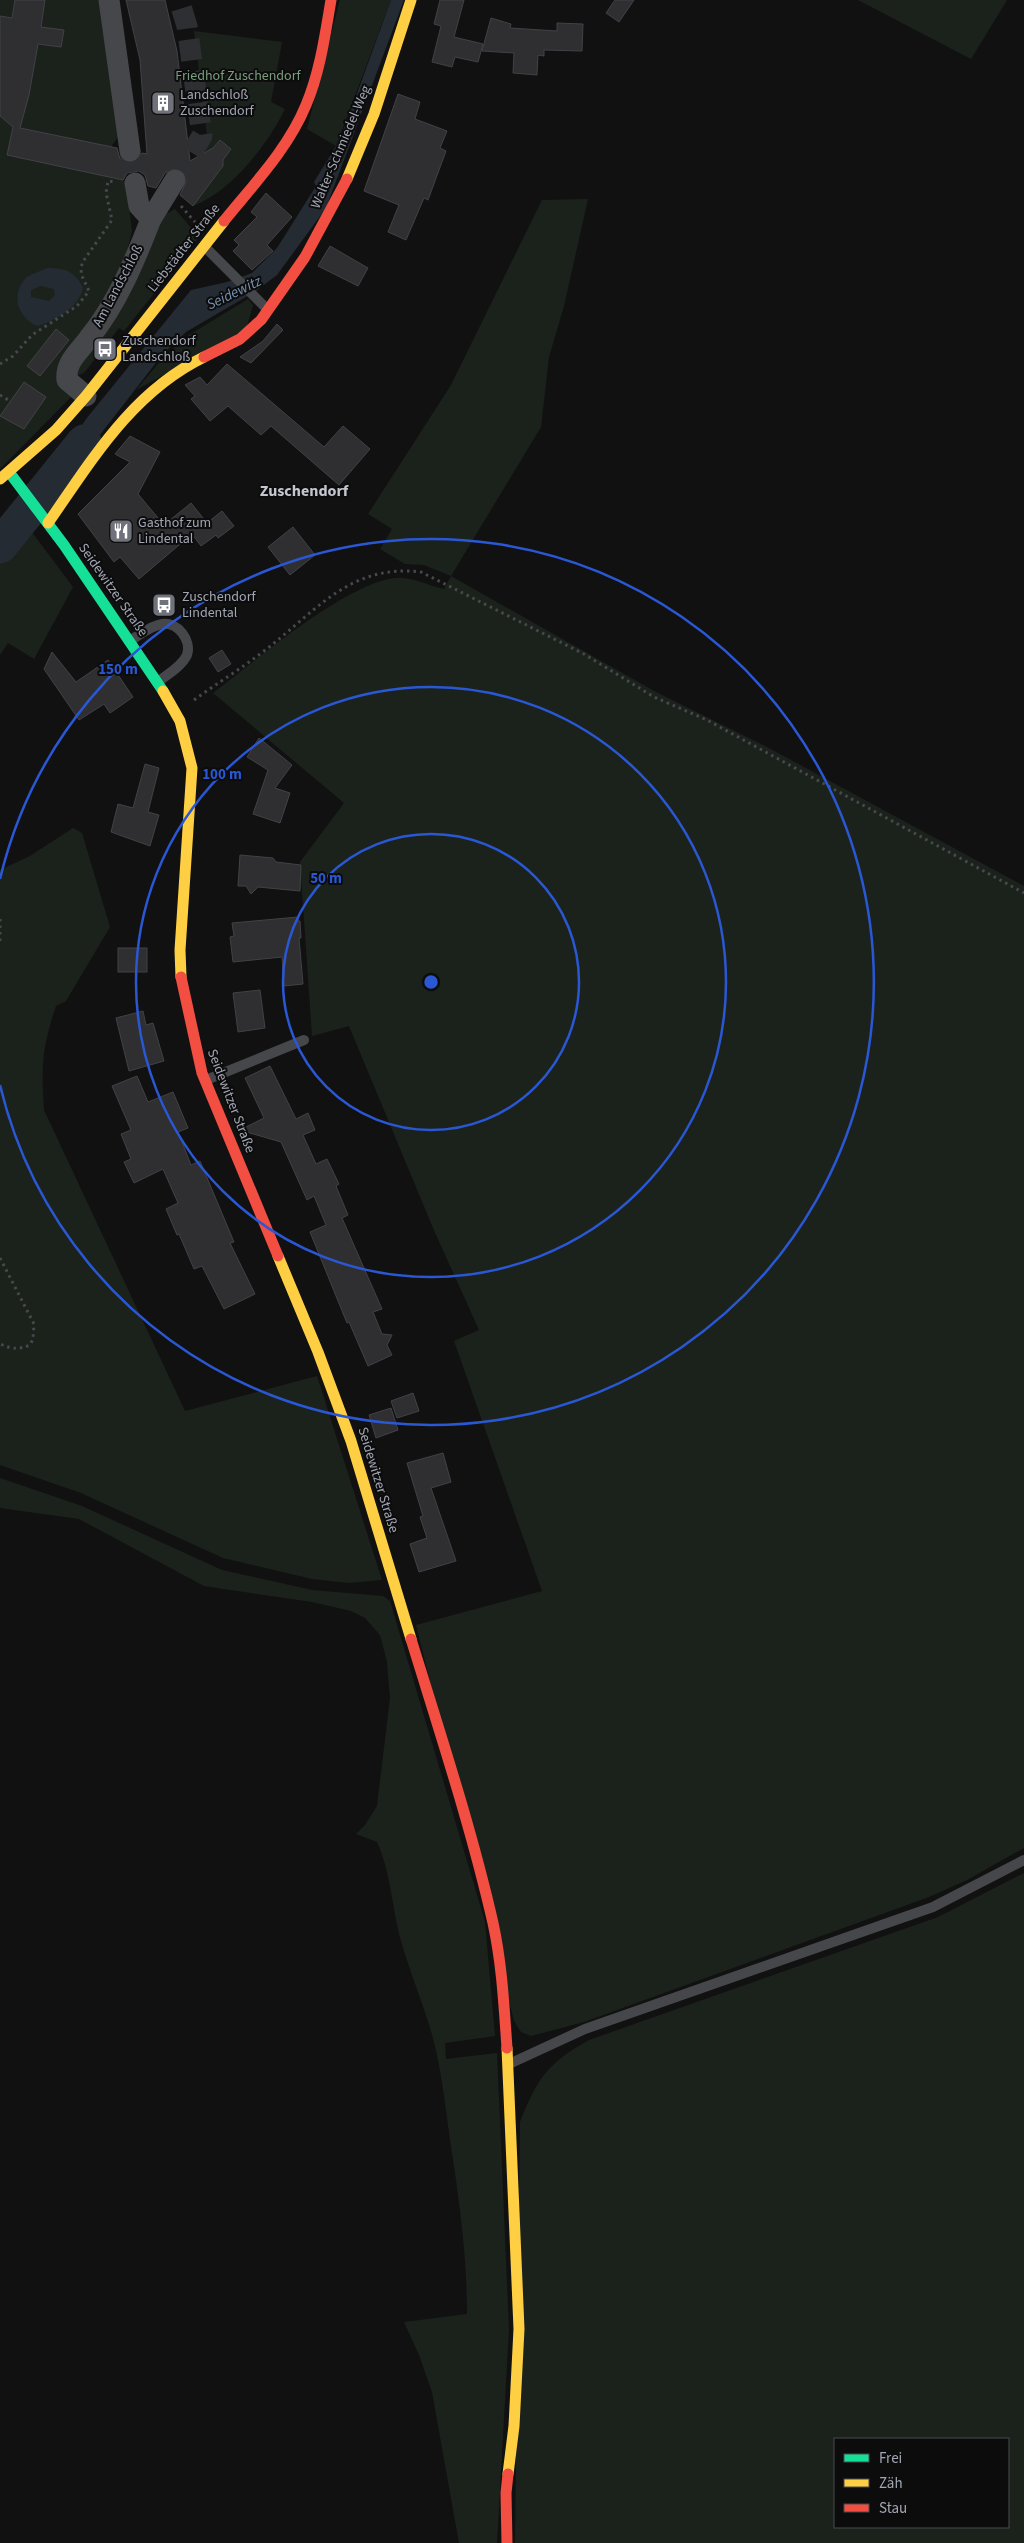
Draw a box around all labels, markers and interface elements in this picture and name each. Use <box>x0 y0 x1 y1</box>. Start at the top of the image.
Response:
park label: Friedhof Zuschendorf <box>175 66 302 86</box>
street label: Walter-Schmiedel-Weg <box>306 82 376 212</box>
place label: Landschloß Zuschendorf <box>180 85 255 121</box>
building icon: Landschloß Zuschendorf <box>150 90 176 116</box>
street label: Liebstädter Straße <box>143 199 225 296</box>
street label: Am Landschloß <box>88 241 148 331</box>
water label: Seidewitz <box>203 270 266 315</box>
place label: Zuschendorf Landschloß <box>122 331 197 367</box>
bus stop icon: Zuschendorf Landschloß <box>92 336 118 362</box>
district label: Zuschendorf <box>260 480 349 502</box>
place label: Gasthof zum Lindental <box>138 513 211 549</box>
restaurant icon: Gasthof zum Lindental <box>108 518 134 544</box>
street label: Seidewitzer Straße <box>73 539 153 641</box>
place label: Zuschendorf Lindental <box>182 587 257 623</box>
bus stop icon: Zuschendorf Lindental <box>151 592 177 618</box>
text: 150 m <box>98 659 138 680</box>
text: 100 m <box>202 764 242 785</box>
text: 50 m <box>310 868 342 889</box>
centre of rings <box>422 973 440 991</box>
street label: Seidewitzer Straße <box>202 1046 260 1156</box>
street label: Seidewitzer Straße <box>352 1425 404 1535</box>
legend <box>834 2438 1009 2528</box>
text: Frei <box>879 2448 902 2469</box>
text: Zäh <box>879 2473 903 2494</box>
text: Stau <box>879 2498 907 2519</box>

